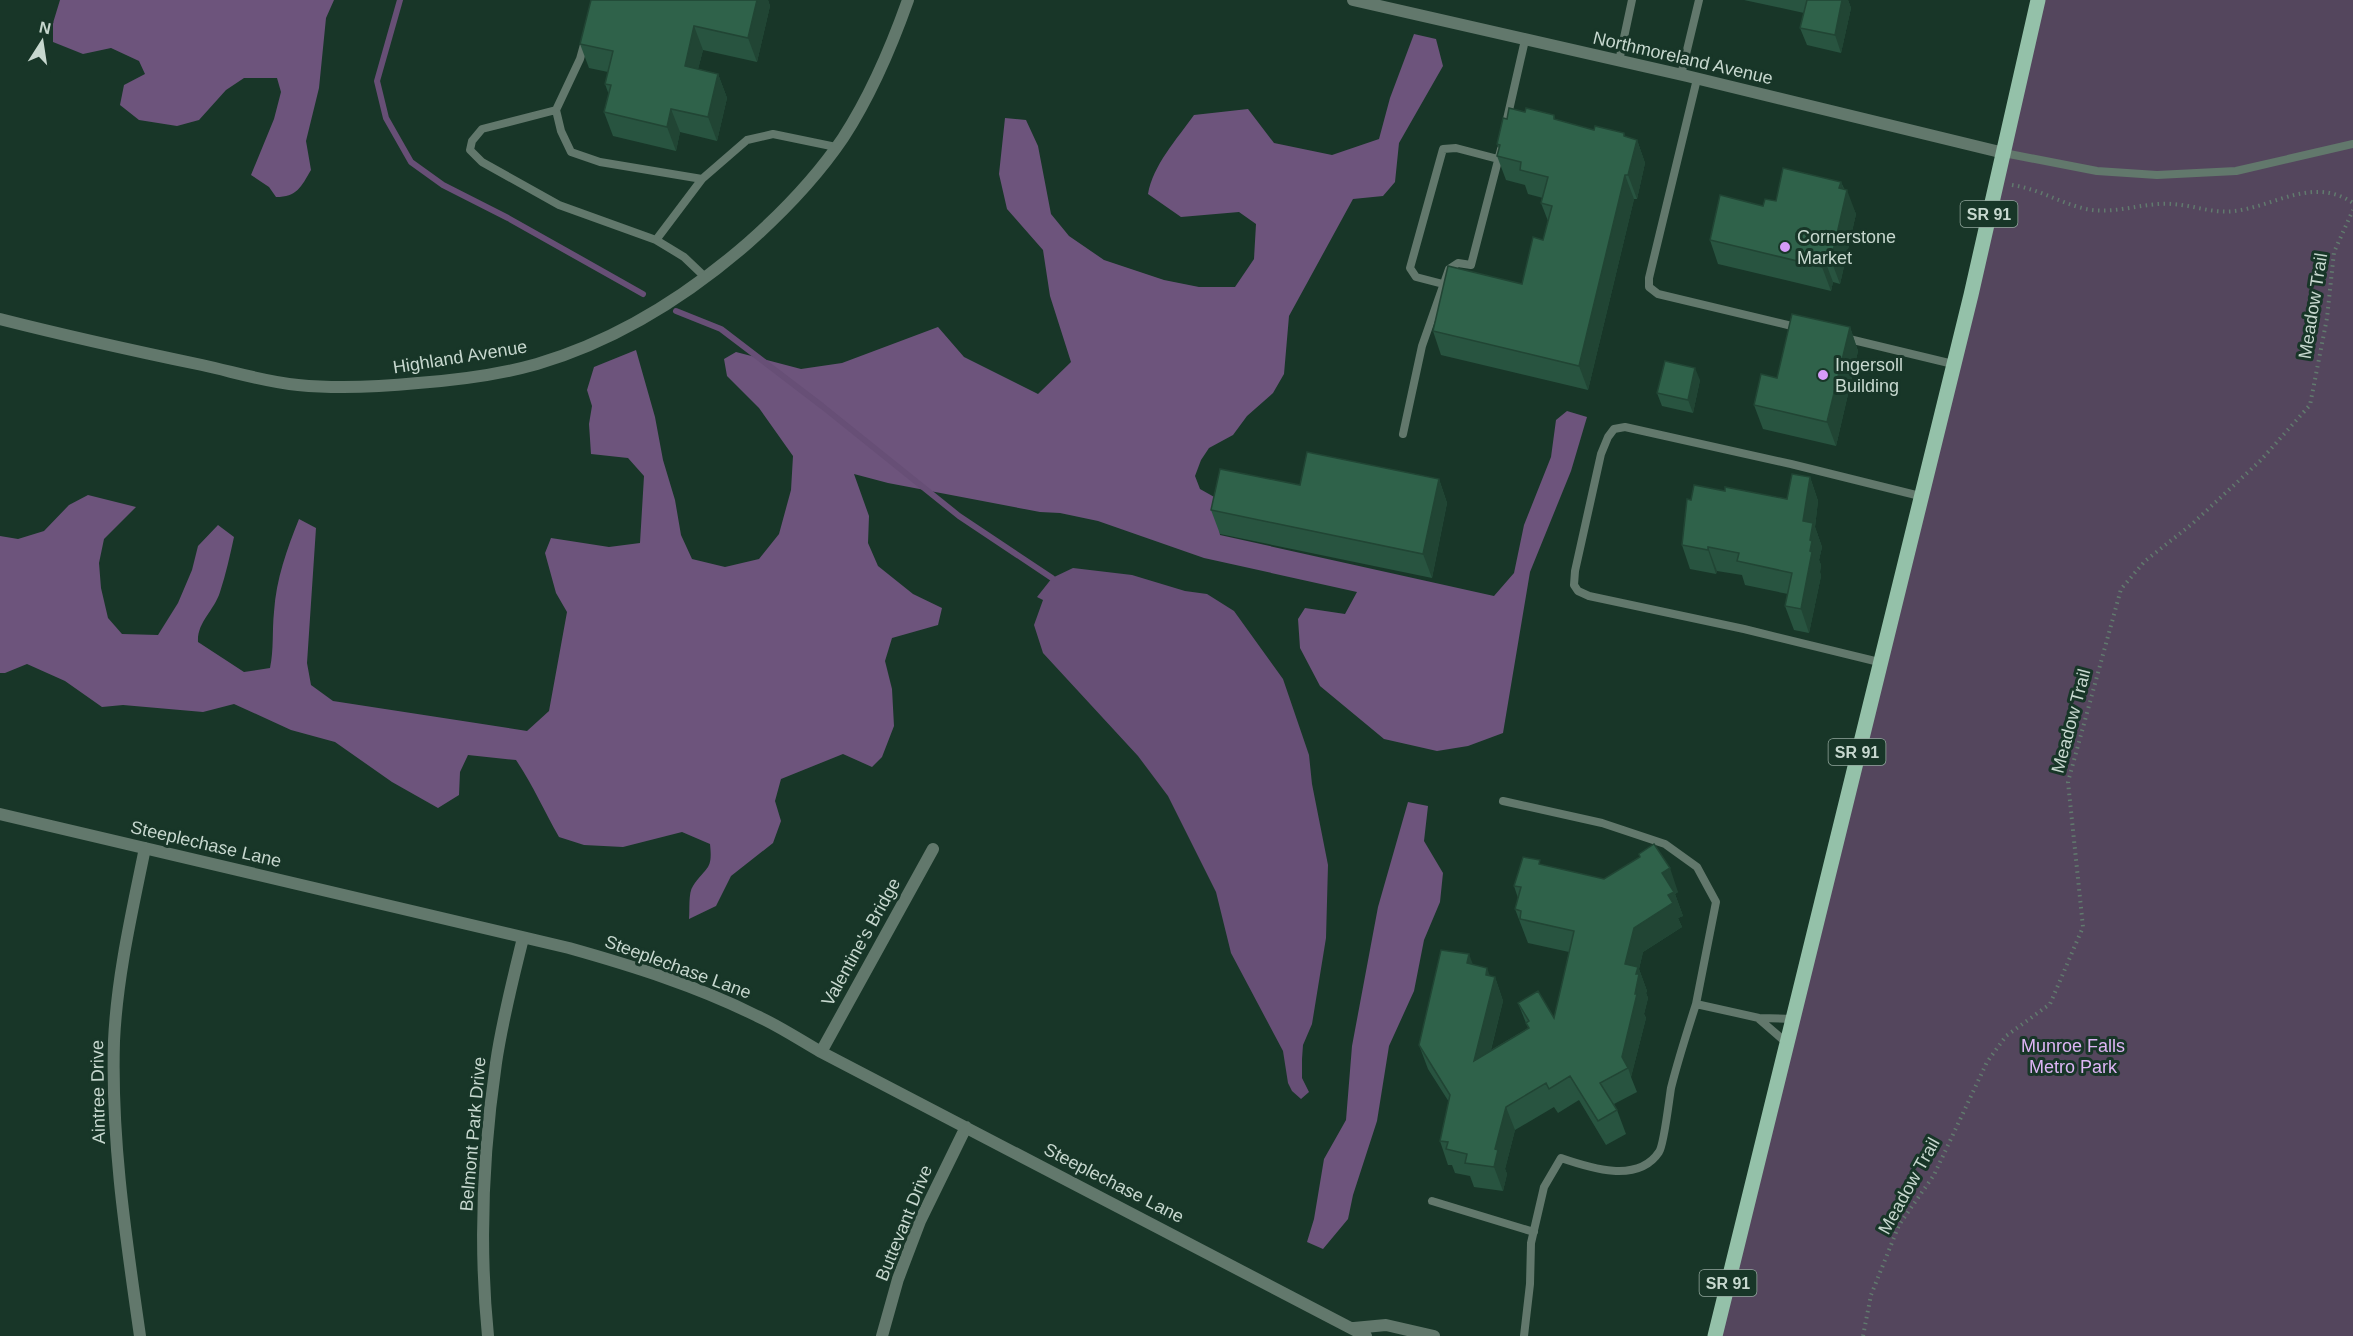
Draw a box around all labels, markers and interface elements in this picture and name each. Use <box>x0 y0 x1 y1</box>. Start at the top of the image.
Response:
north arrow <box>12 12 72 72</box>
text: N <box>38 18 52 37</box>
street label: Northmoreland Avenue <box>1591 28 1775 88</box>
road number: SR 91 <box>1960 201 2018 227</box>
place label: Cornerstone Market <box>1797 227 1896 268</box>
marker: Cornerstone Market <box>1778 240 1792 254</box>
street label: Meadow Trail <box>2295 252 2331 360</box>
street label: Highland Avenue <box>391 337 529 377</box>
place label: Ingersoll Building <box>1835 355 1903 396</box>
marker: Ingersoll Building <box>1816 368 1830 382</box>
street label: Meadow Trail <box>2047 667 2095 775</box>
road number: SR 91 <box>1828 739 1886 765</box>
street label: Steeplechase Lane <box>129 817 283 871</box>
street label: Valentine's Bridge <box>818 875 904 1009</box>
street label: Steeplechase Lane <box>602 931 754 1003</box>
park label: Munroe Falls Metro Park <box>2021 1036 2125 1077</box>
street label: Aintree Drive <box>87 1040 109 1144</box>
street label: Belmont Park Drive <box>456 1056 490 1212</box>
street label: Meadow Trail <box>1874 1134 1944 1238</box>
street label: Steeplechase Lane <box>1041 1139 1187 1227</box>
street label: Buttevant Drive <box>872 1162 936 1284</box>
road number: SR 91 <box>1700 1270 1756 1296</box>

